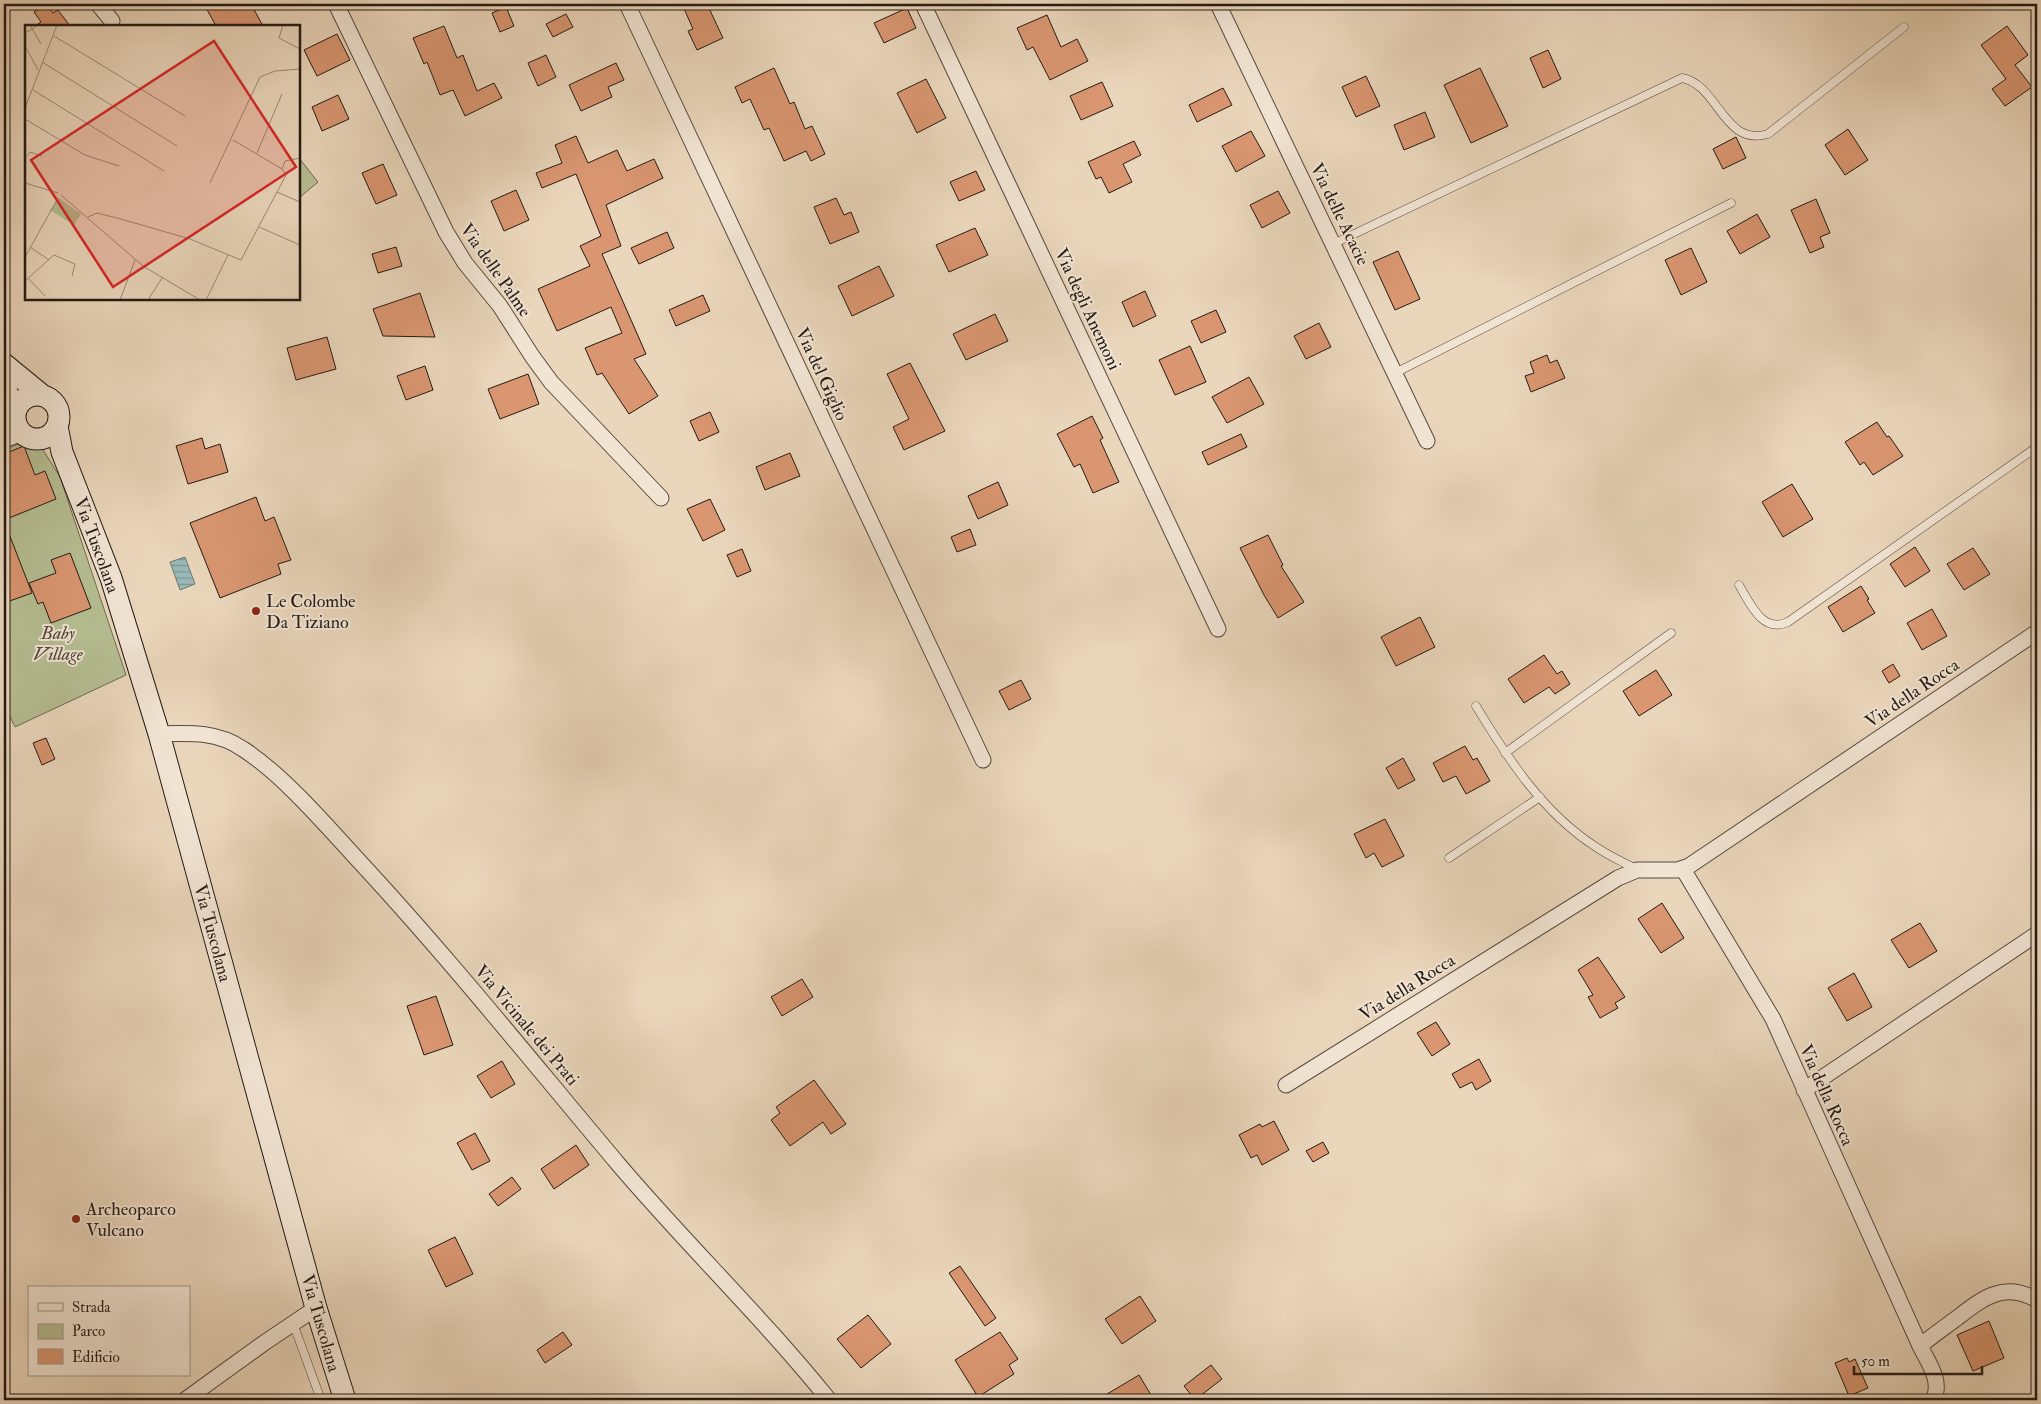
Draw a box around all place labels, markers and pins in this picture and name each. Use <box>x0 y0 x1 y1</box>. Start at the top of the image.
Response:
place label: Le Colombe Da Tiziano <box>266 590 356 634</box>
marker: Le Colombe Da Tiziano <box>250 605 262 617</box>
place label: Archeoparco Vulcano <box>85 1198 176 1242</box>
marker: Archeoparco Vulcano <box>70 1213 82 1225</box>

